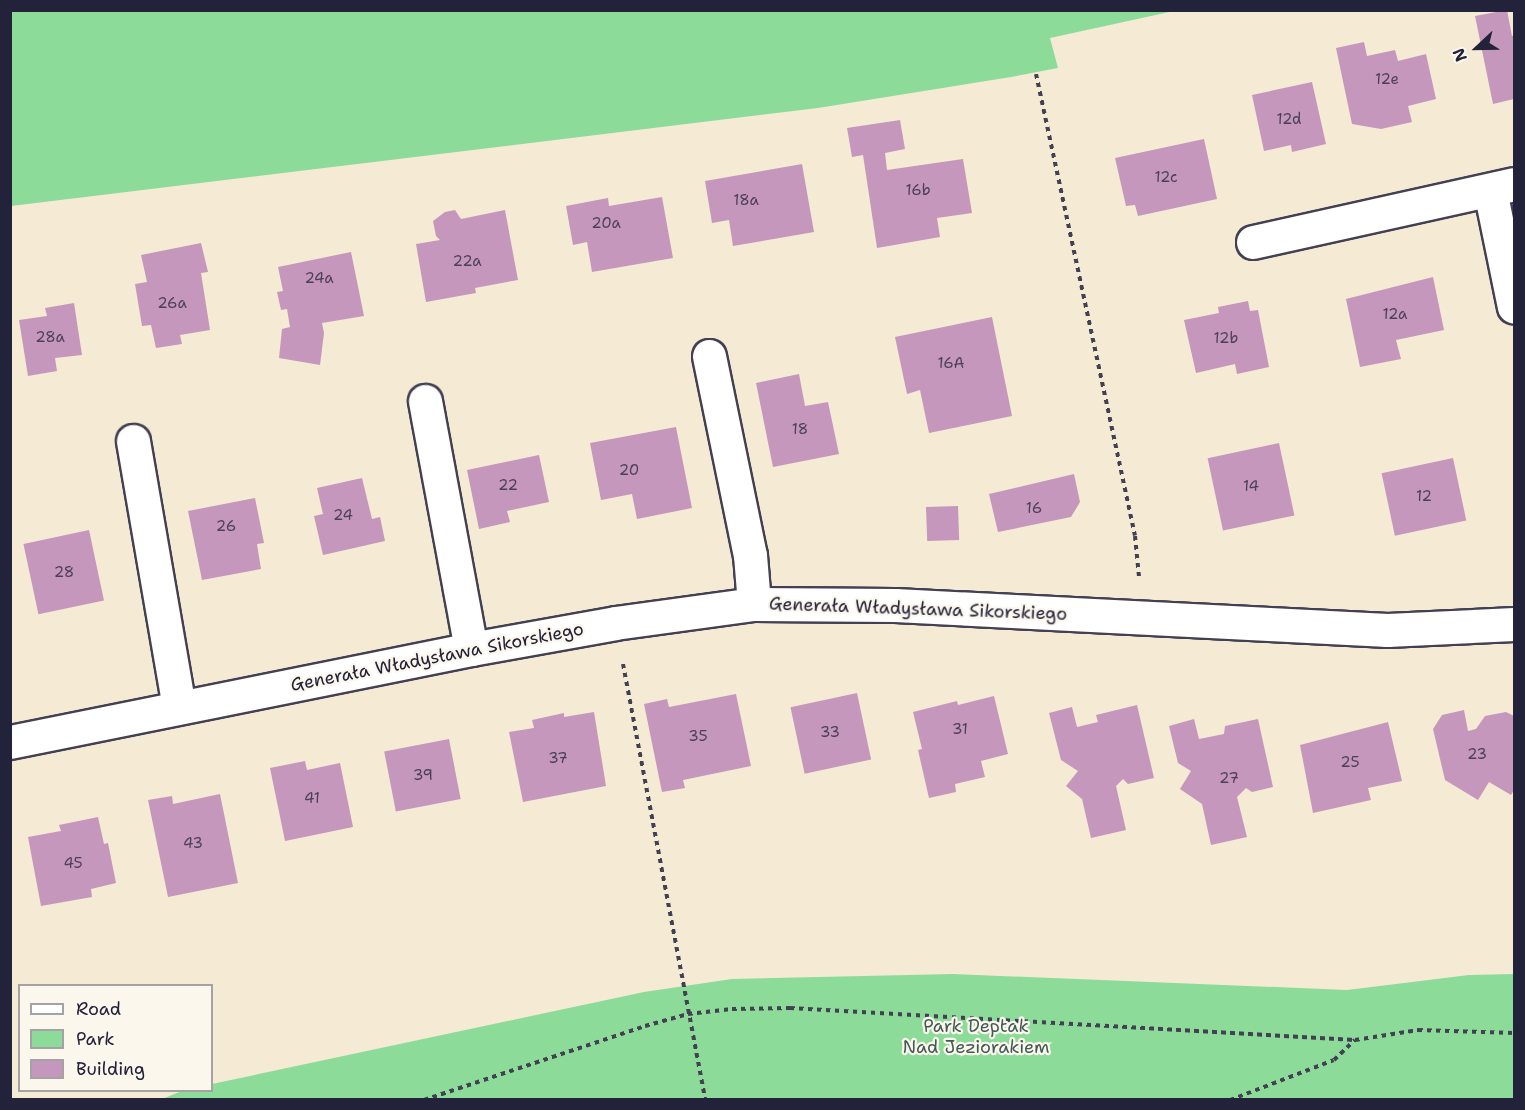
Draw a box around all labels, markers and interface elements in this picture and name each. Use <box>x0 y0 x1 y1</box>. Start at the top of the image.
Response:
north arrow <box>1447 18 1507 78</box>
text: N <box>1448 45 1472 65</box>
house number: 12e <box>1375 71 1399 89</box>
house number: 12d <box>1277 111 1301 129</box>
house number: 12c <box>1155 169 1177 187</box>
house number: 16b <box>905 182 931 200</box>
house number: 18a <box>733 192 759 210</box>
house number: 20a <box>591 215 621 233</box>
house number: 22a <box>452 253 482 271</box>
house number: 24a <box>304 270 334 288</box>
house number: 26a <box>157 295 187 313</box>
house number: 12a <box>1383 306 1407 324</box>
house number: 28a <box>35 329 65 347</box>
house number: 12b <box>1214 330 1238 348</box>
house number: 16A <box>938 355 964 373</box>
house number: 18 <box>792 421 808 439</box>
house number: 20 <box>619 462 639 480</box>
house number: 22 <box>498 477 518 495</box>
house number: 14 <box>1243 478 1259 496</box>
house number: 12 <box>1416 488 1432 506</box>
house number: 16 <box>1026 500 1042 518</box>
house number: 24 <box>333 507 353 525</box>
house number: 26 <box>216 518 236 536</box>
house number: 28 <box>54 564 74 582</box>
street label: Generała Władysława Sikorskiego <box>769 593 1067 625</box>
street label: Generała Władysława Sikorskiego <box>288 618 586 696</box>
house number: 31 <box>952 721 968 739</box>
house number: 33 <box>820 724 840 742</box>
house number: 35 <box>688 728 708 746</box>
house number: 23 <box>1467 746 1487 764</box>
house number: 37 <box>548 750 568 768</box>
house number: 25 <box>1340 754 1360 772</box>
house number: 39 <box>413 767 433 785</box>
house number: 27 <box>1219 770 1239 788</box>
house number: 41 <box>304 790 320 808</box>
house number: 43 <box>183 835 203 853</box>
house number: 45 <box>63 855 83 873</box>
legend <box>18 984 213 1092</box>
text: Road <box>76 997 121 1021</box>
park label: Park Deptak Nad Jeziorakiem <box>902 1016 1050 1058</box>
text: Park <box>76 1027 115 1051</box>
text: Building <box>76 1057 145 1081</box>

